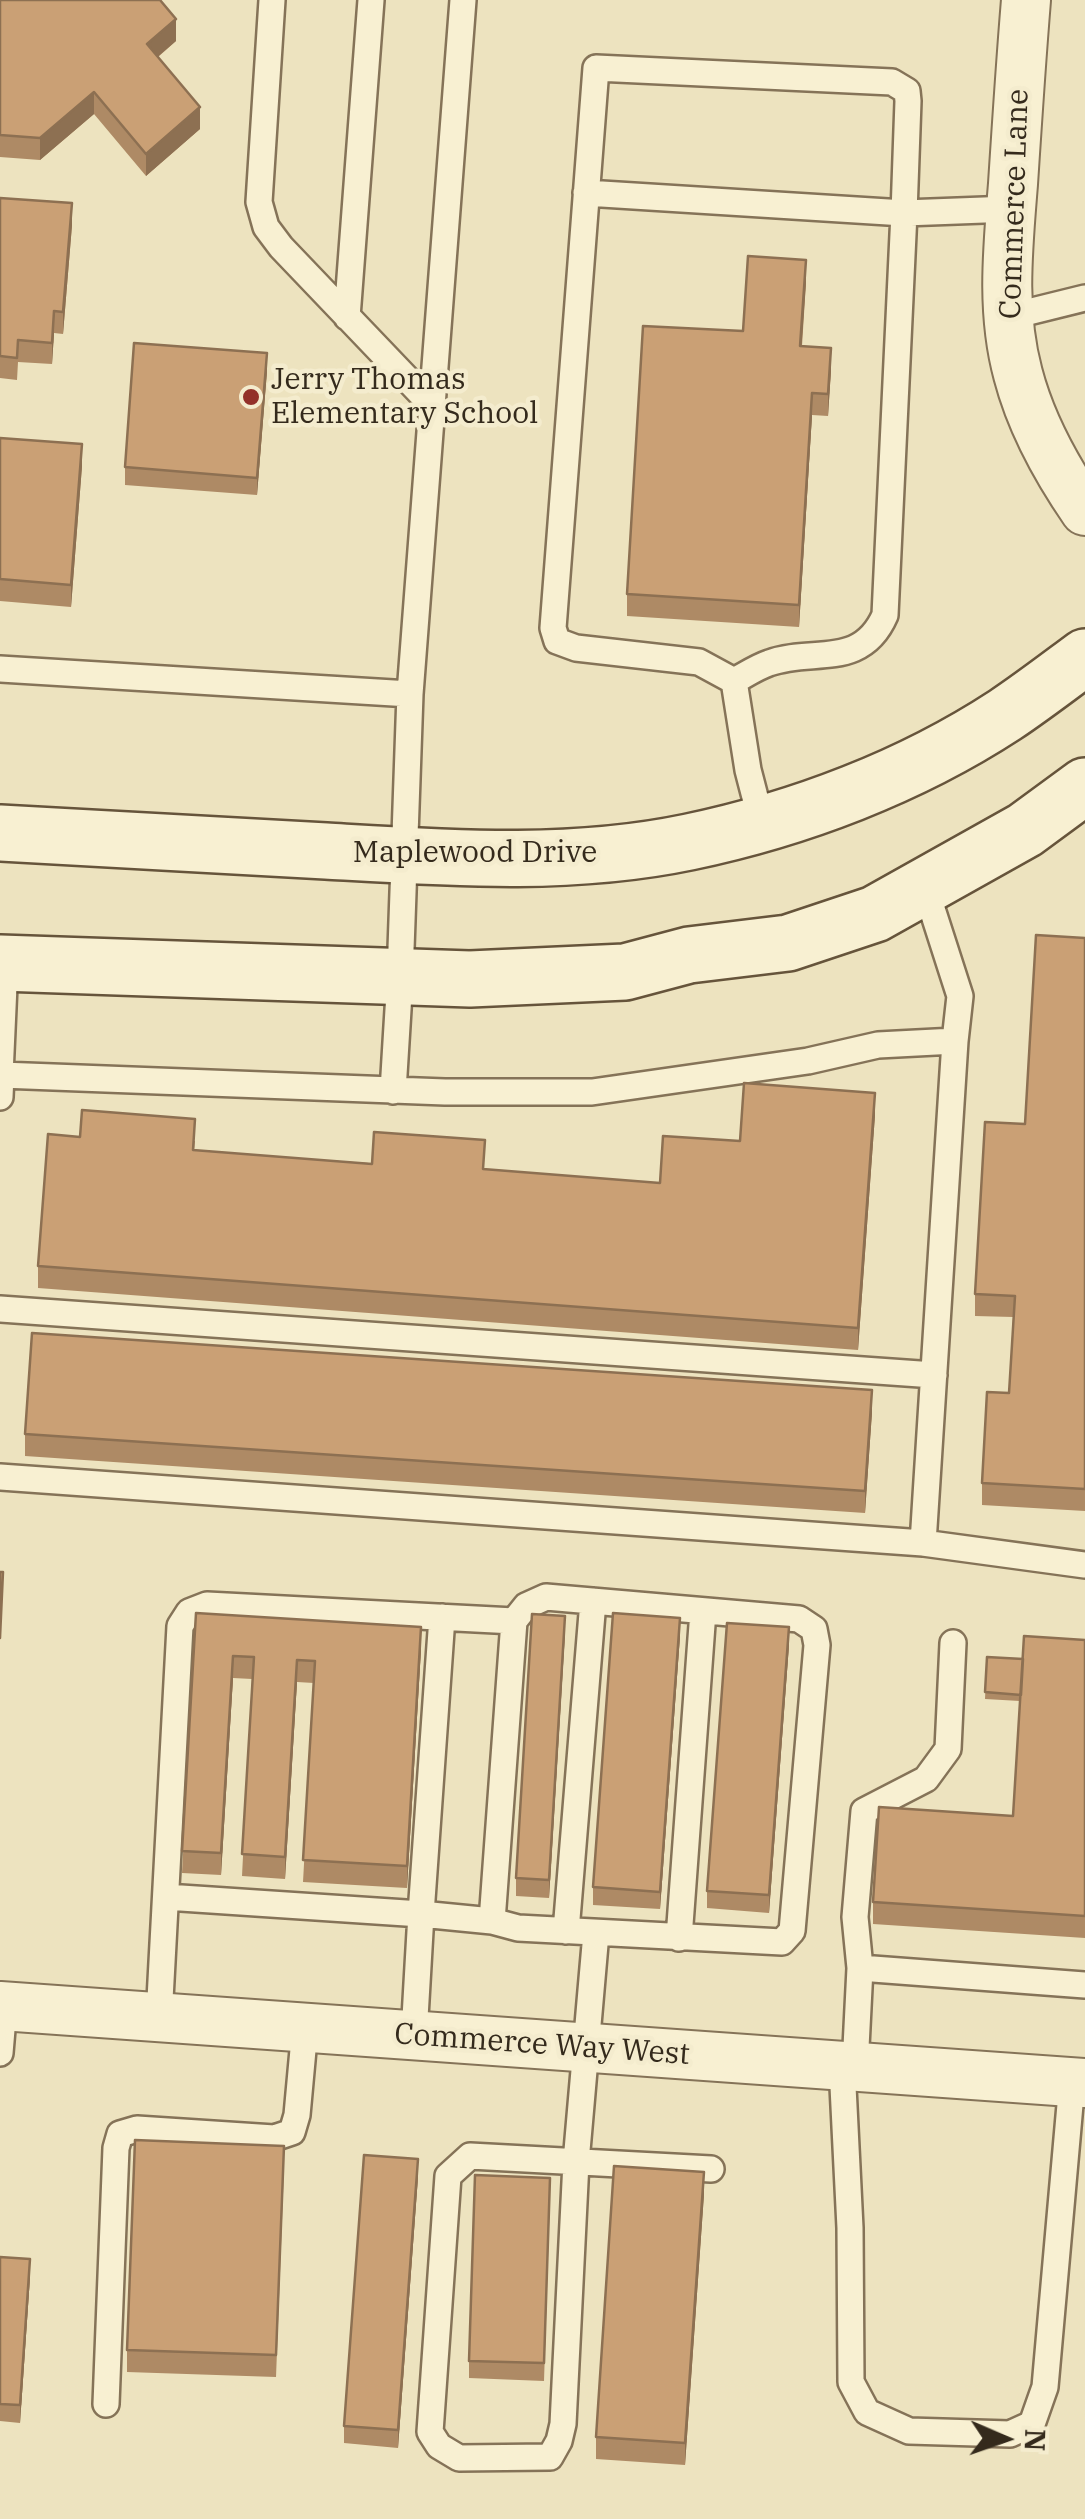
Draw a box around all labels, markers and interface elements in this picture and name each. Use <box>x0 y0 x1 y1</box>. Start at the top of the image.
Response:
street label: Commerce Lane <box>993 88 1037 320</box>
place label: Jerry Thomas Elementary School <box>271 362 538 432</box>
marker: Jerry Thomas Elementary School <box>240 386 262 408</box>
street label: Maplewood Drive <box>353 835 597 871</box>
street label: Commerce Way West <box>393 2017 691 2073</box>
north arrow <box>955 2389 1055 2489</box>
text: N <box>1017 2428 1054 2452</box>

